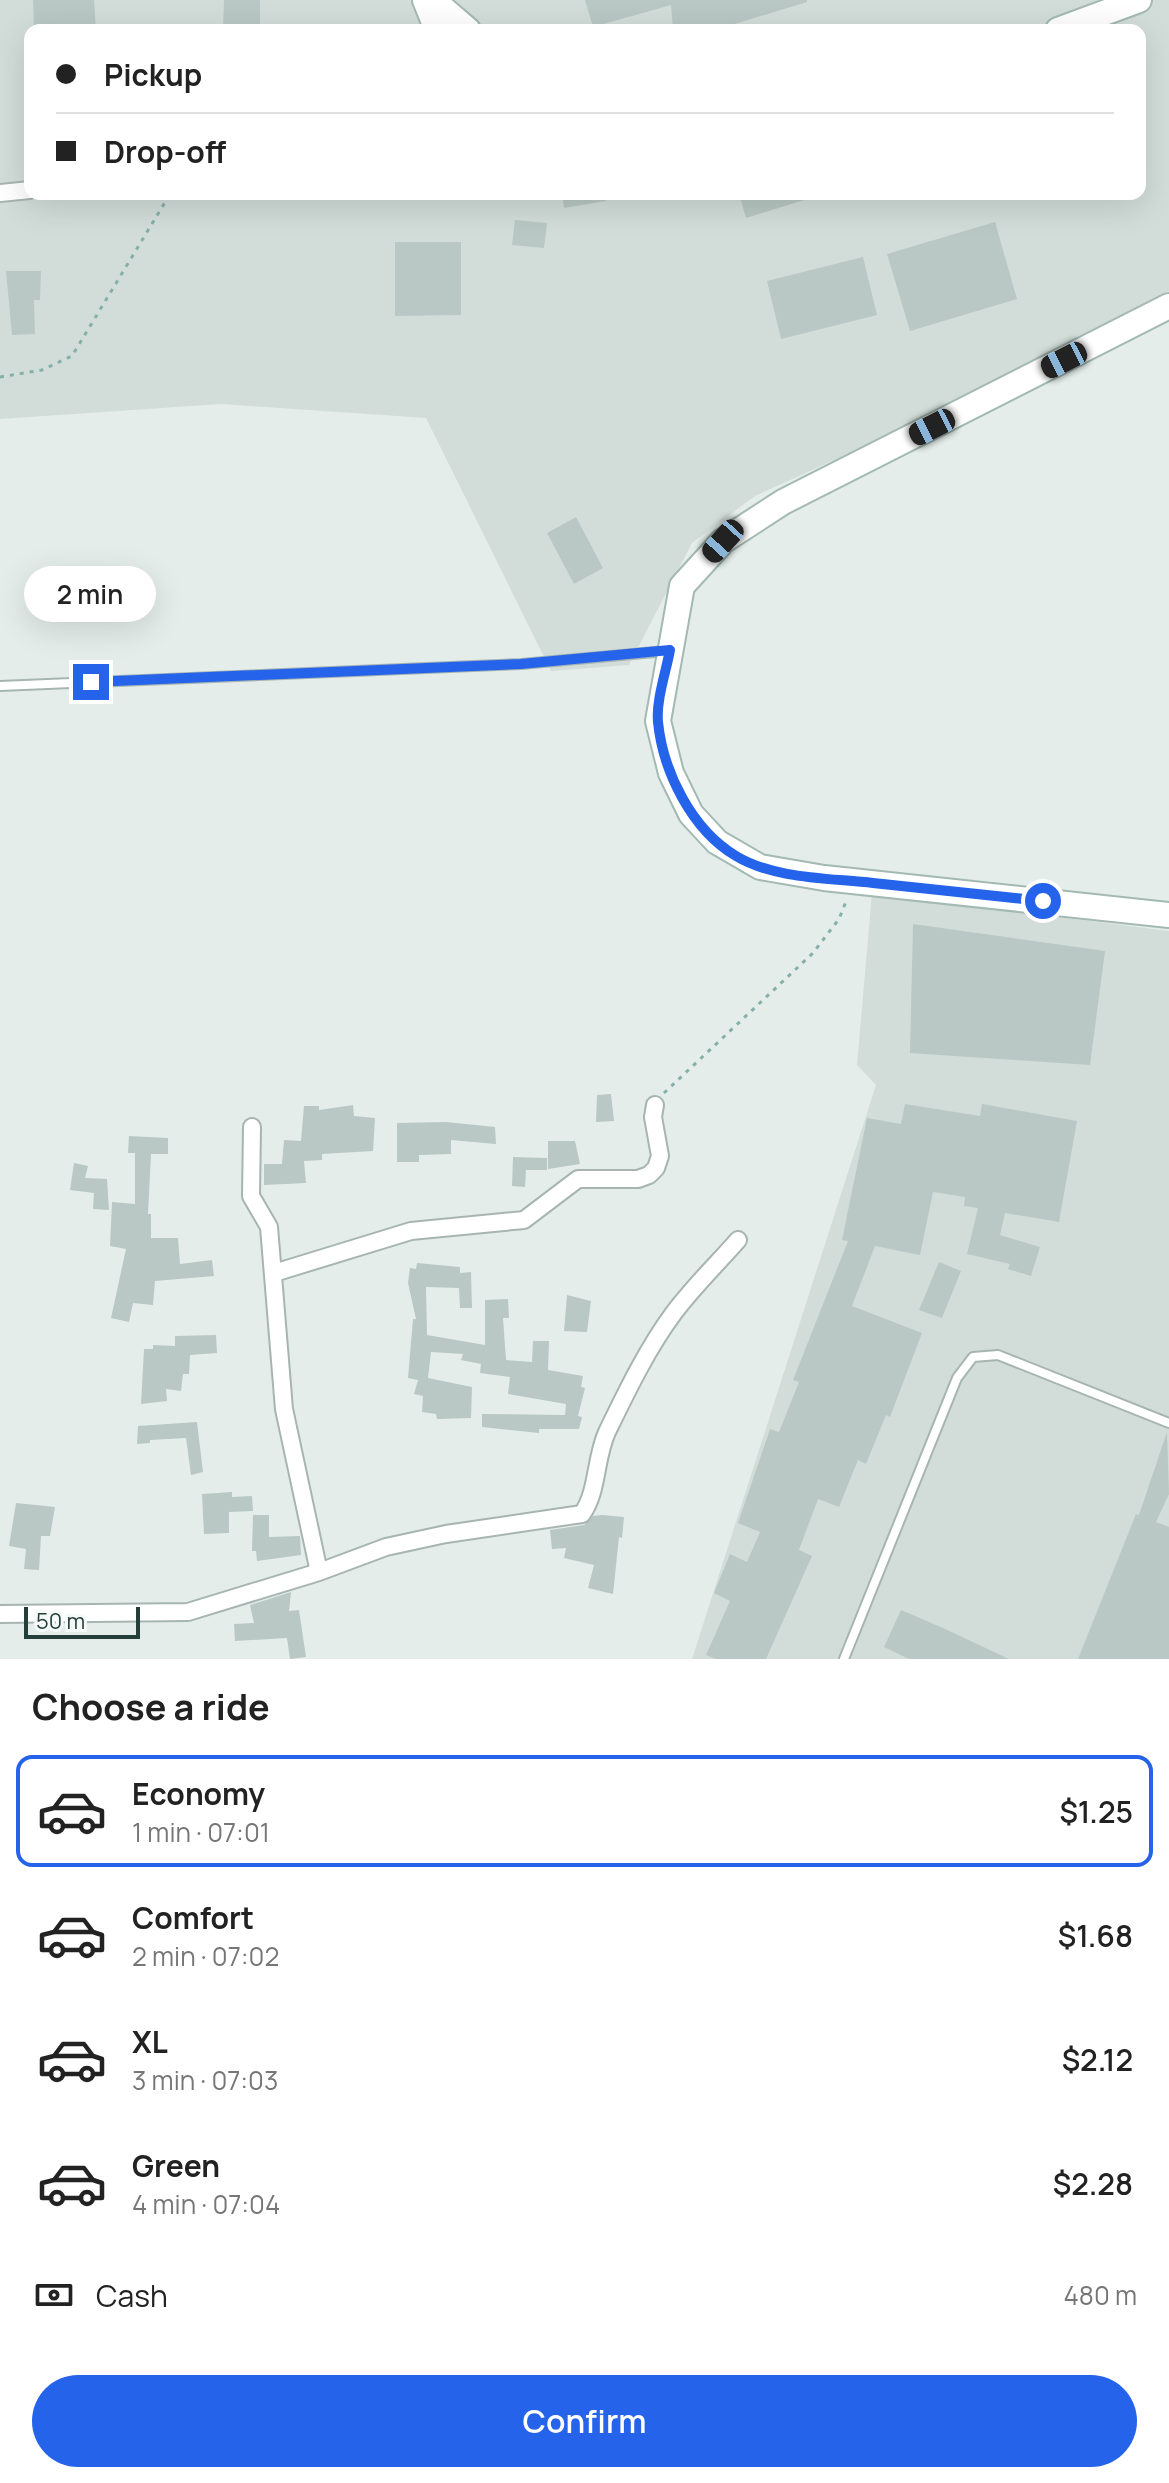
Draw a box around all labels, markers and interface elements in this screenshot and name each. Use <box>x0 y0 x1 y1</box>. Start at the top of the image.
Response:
text: Pickup <box>104 54 202 95</box>
text: Drop-off <box>104 131 226 172</box>
car <box>1037 338 1091 382</box>
car <box>905 405 959 449</box>
car <box>698 515 748 567</box>
callout: 2 min <box>25 566 157 622</box>
text: 2 min <box>57 576 123 612</box>
route end <box>73 664 109 700</box>
route start <box>1025 883 1061 919</box>
scale bar <box>24 1603 140 1639</box>
text: 50 m <box>36 1606 85 1636</box>
text: Choose a ride <box>32 1682 270 1731</box>
text: Economy <box>132 1773 265 1814</box>
icon: car <box>36 1775 108 1847</box>
text: $1.25 <box>1059 1791 1133 1832</box>
text: 1 min · 07:01 <box>132 1814 270 1850</box>
text: Comfort <box>132 1897 254 1938</box>
icon: car <box>36 1899 108 1971</box>
text: $1.68 <box>1058 1915 1133 1956</box>
text: 2 min · 07:02 <box>132 1938 279 1974</box>
text: XL <box>132 2021 168 2062</box>
icon: car <box>36 2023 108 2095</box>
text: $2.12 <box>1062 2039 1133 2080</box>
text: 3 min · 07:03 <box>132 2062 278 2098</box>
text: Green <box>132 2145 220 2186</box>
icon: car <box>36 2147 108 2219</box>
text: $2.28 <box>1053 2163 1133 2204</box>
text: 4 min · 07:04 <box>132 2186 280 2222</box>
icon: cash <box>32 2273 76 2317</box>
text: Cash <box>96 2275 168 2316</box>
text: 480 m <box>1063 2277 1137 2313</box>
button: Confirm <box>32 2375 1137 2467</box>

